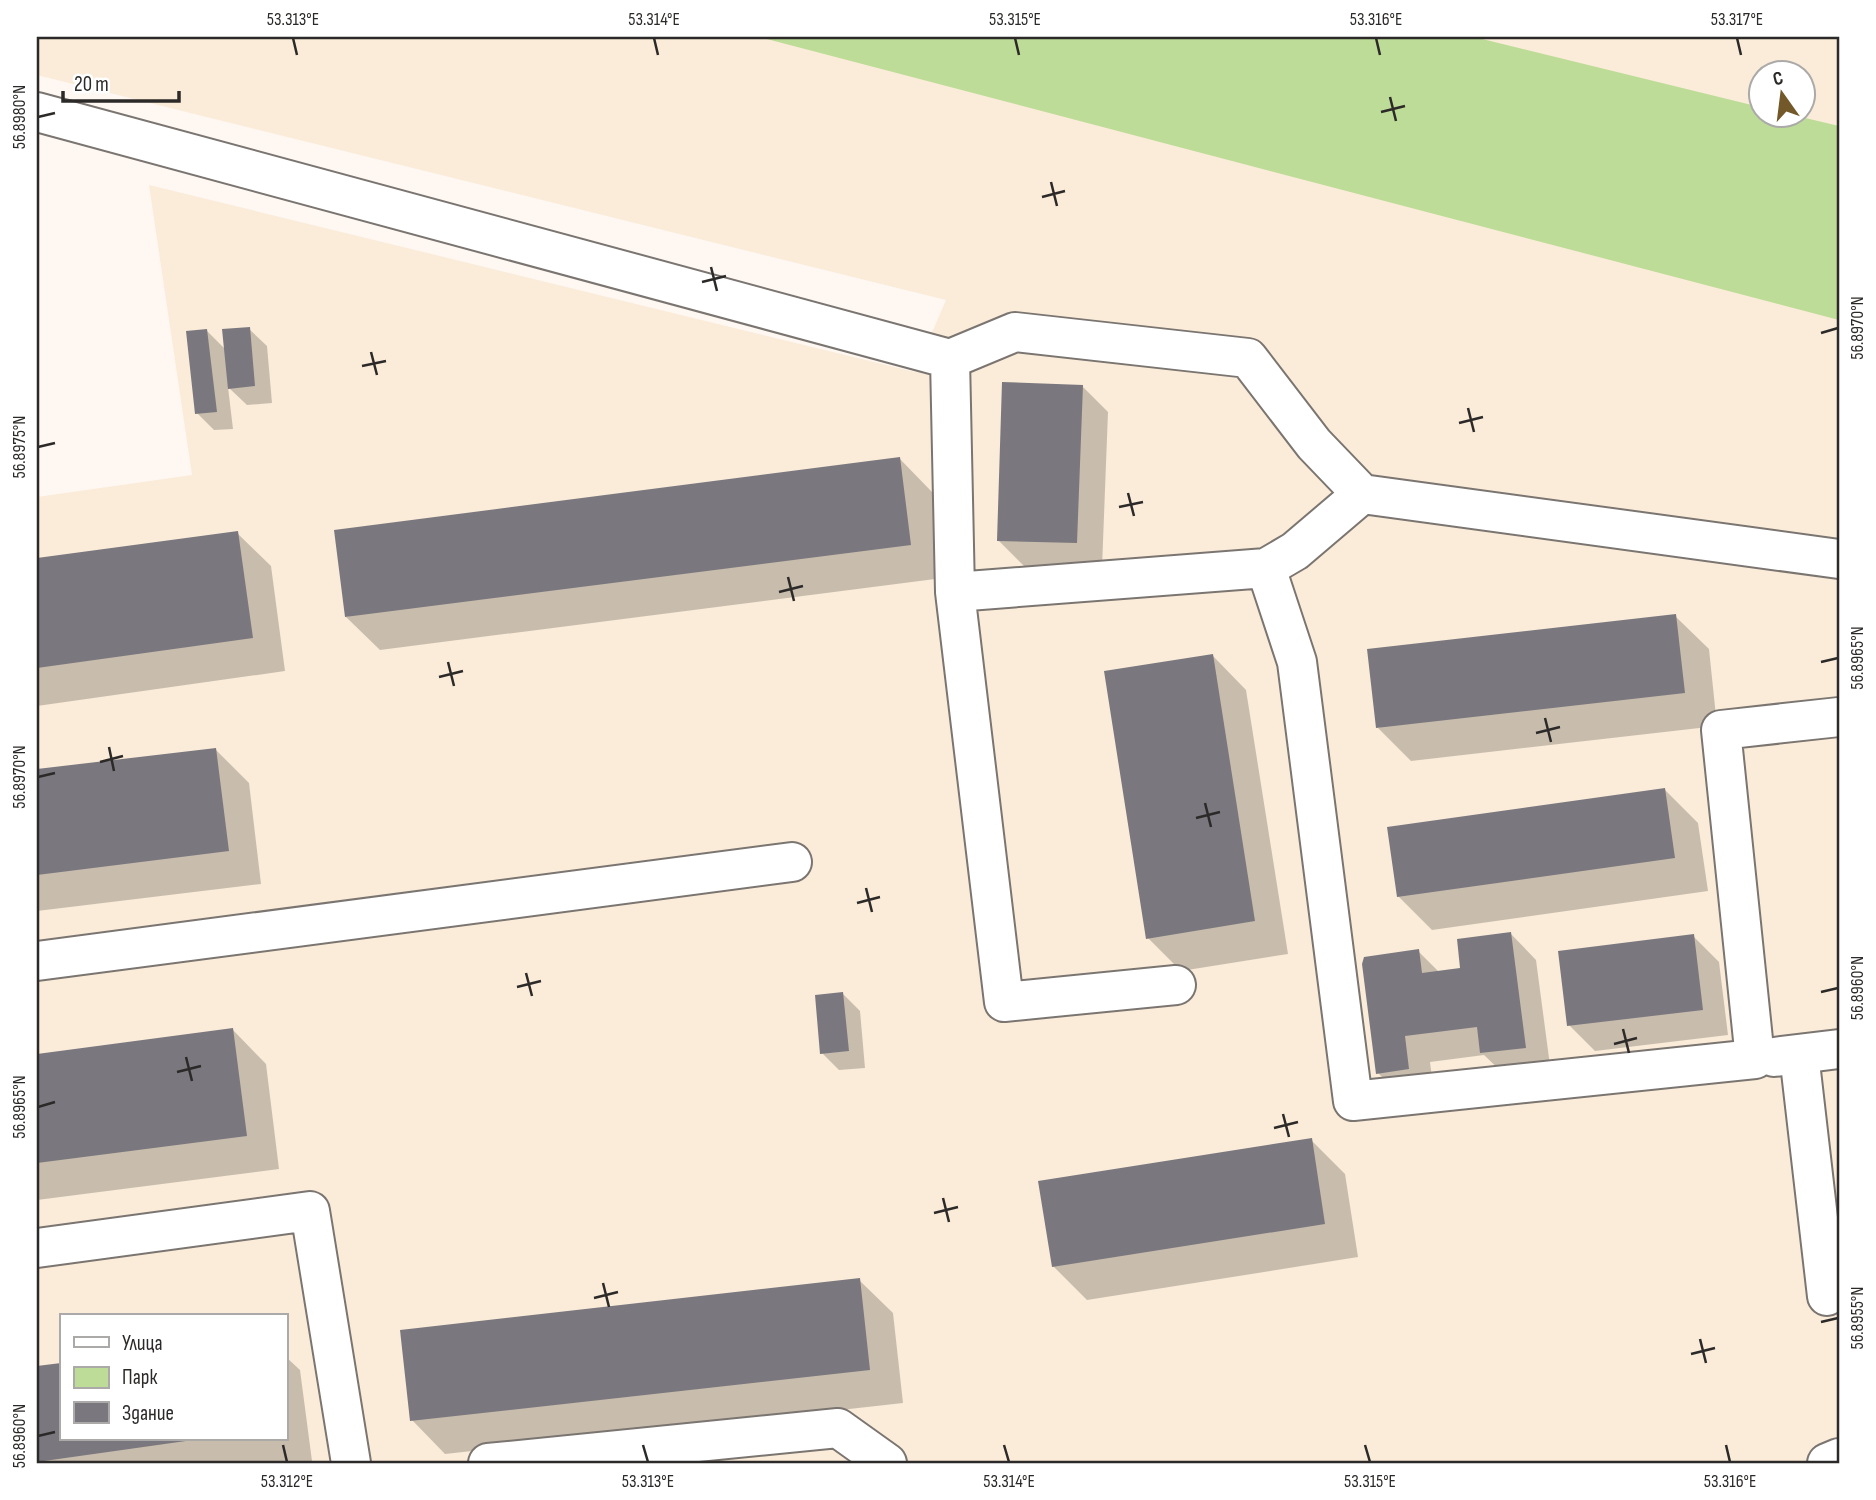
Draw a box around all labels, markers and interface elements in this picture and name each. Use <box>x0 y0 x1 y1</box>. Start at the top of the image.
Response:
text: 53.313°E <box>267 9 319 30</box>
text: 53.314°E <box>628 9 680 30</box>
text: 53.315°E <box>989 9 1041 30</box>
text: 53.316°E <box>1350 9 1402 30</box>
text: 53.317°E <box>1711 9 1763 30</box>
scale bar <box>63 60 178 104</box>
north arrow <box>1746 60 1816 130</box>
text: С <box>1771 67 1786 91</box>
text: 20 m <box>74 72 109 97</box>
text: 56.8980°N <box>9 85 30 149</box>
text: 56.8970°N <box>1847 296 1868 360</box>
text: 56.8975°N <box>9 416 30 478</box>
text: 56.8965°N <box>1847 626 1868 690</box>
text: 56.8970°N <box>9 745 30 809</box>
text: 56.8960°N <box>1847 956 1868 1020</box>
text: 56.8965°N <box>9 1075 30 1139</box>
text: 56.8955°N <box>1847 1287 1868 1349</box>
legend <box>60 1314 287 1440</box>
text: Улица <box>122 1331 163 1356</box>
text: Парк <box>122 1365 157 1390</box>
text: Здание <box>122 1401 174 1426</box>
text: 56.8960°N <box>9 1404 30 1468</box>
text: 53.312°E <box>261 1471 313 1492</box>
text: 53.313°E <box>622 1471 674 1492</box>
text: 53.314°E <box>983 1471 1035 1492</box>
text: 53.315°E <box>1344 1471 1396 1492</box>
text: 53.316°E <box>1704 1471 1756 1492</box>

